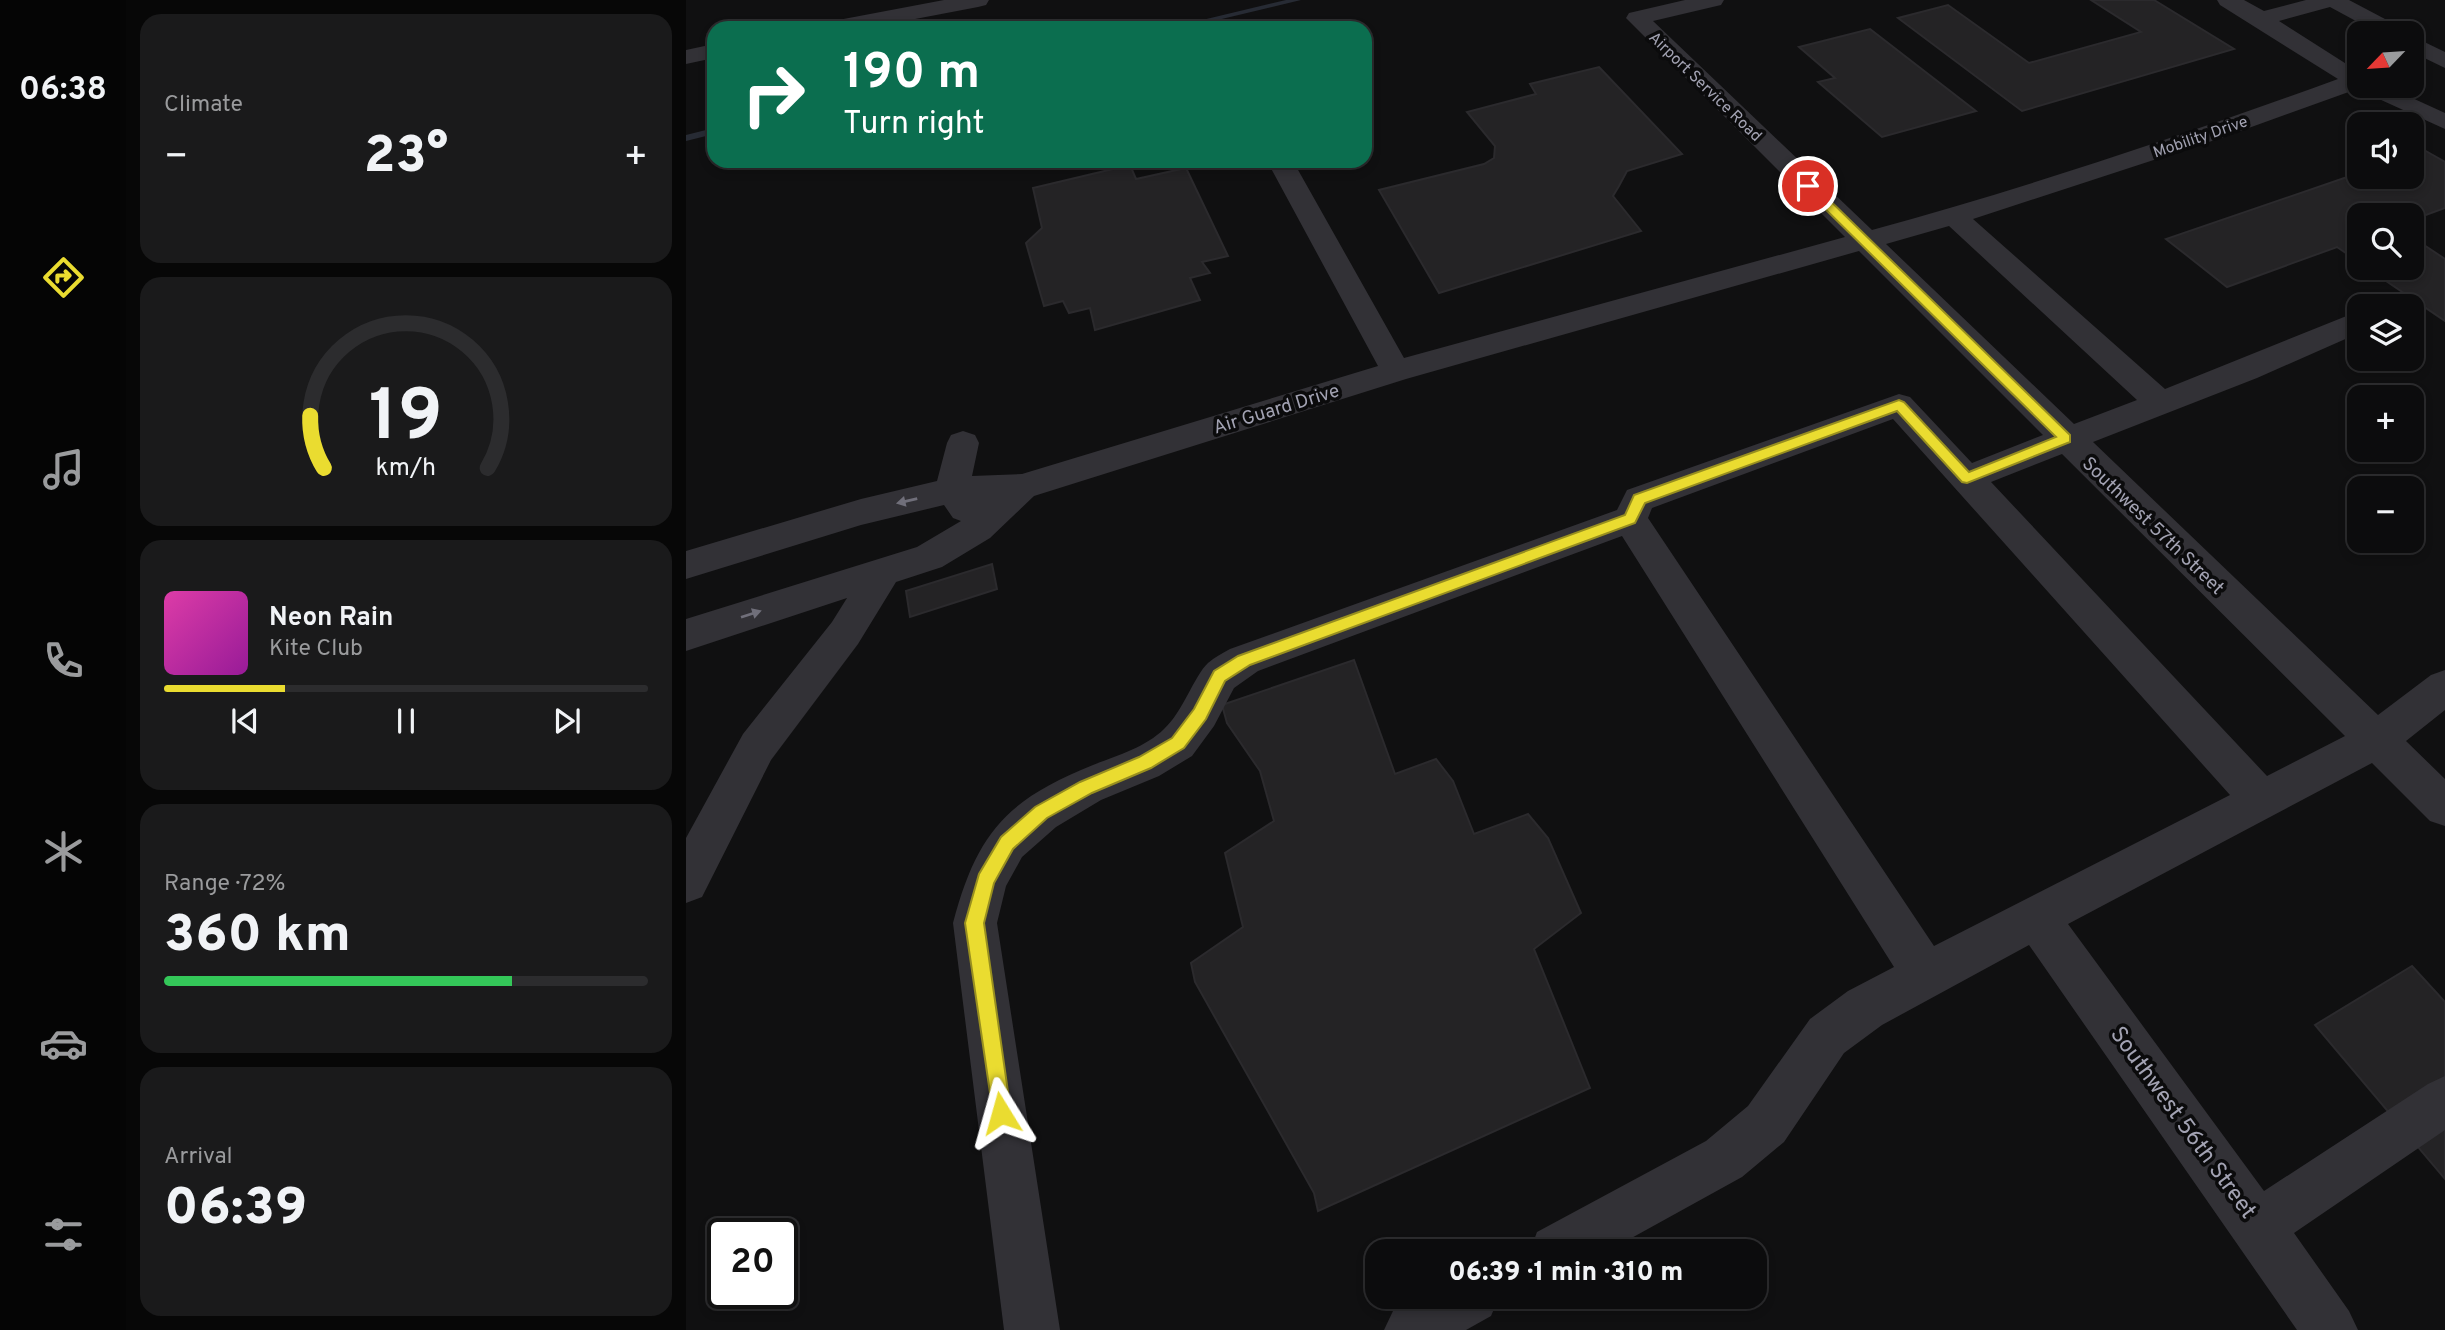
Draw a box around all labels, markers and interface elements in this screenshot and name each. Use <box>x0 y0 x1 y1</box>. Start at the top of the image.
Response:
north arrow <box>2347 21 2424 98</box>
map controls <box>2347 21 2424 553</box>
street label: Airport Service Road <box>1644 28 1765 147</box>
text: 190 m <box>843 44 980 106</box>
icon: right <box>728 49 819 140</box>
text: 06:38 <box>19 71 107 111</box>
text: Climate <box>164 91 243 120</box>
text: Turn right <box>843 105 985 145</box>
street label: Mobility Drive <box>2151 112 2251 163</box>
button: sound <box>2347 112 2424 189</box>
text: 23° <box>364 125 448 191</box>
text: − <box>164 134 189 183</box>
text: + <box>623 134 648 183</box>
pin <box>1778 156 1838 216</box>
icon: arrive <box>1789 167 1827 205</box>
button: search <box>2347 203 2424 280</box>
icon: directions <box>39 253 88 302</box>
button: layers <box>2347 294 2424 371</box>
text: 19 <box>369 374 443 466</box>
street label: Air Guard Drive <box>1211 379 1343 441</box>
button: + <box>2347 385 2424 462</box>
icon: music <box>39 445 88 494</box>
street label: Southwest 57th Street <box>2076 452 2229 601</box>
text: km/h <box>376 453 436 485</box>
button: − <box>2347 476 2424 553</box>
one-way arrow <box>895 496 917 507</box>
text: Neon Rain <box>269 602 394 635</box>
one-way arrow <box>741 608 762 619</box>
text: Kite Club <box>269 635 363 664</box>
icon: phone <box>39 636 88 685</box>
icon: previous <box>226 702 264 740</box>
icon: pause <box>387 702 425 740</box>
icon: next <box>548 702 586 740</box>
icon: climate <box>39 827 88 876</box>
text: Range · 72% <box>164 870 286 899</box>
text: 360 km <box>164 904 351 970</box>
icon: car <box>39 1019 88 1068</box>
street label: Southwest 56th Street <box>2102 1021 2262 1225</box>
position arrow <box>964 1076 1038 1150</box>
text: Arrival <box>164 1143 233 1172</box>
text: 06:39 <box>164 1177 307 1243</box>
icon: filters <box>39 1210 88 1259</box>
speed limit sign: 20 <box>707 1218 798 1309</box>
text: 06:39 · 1 min · 310 m <box>1449 1257 1683 1290</box>

